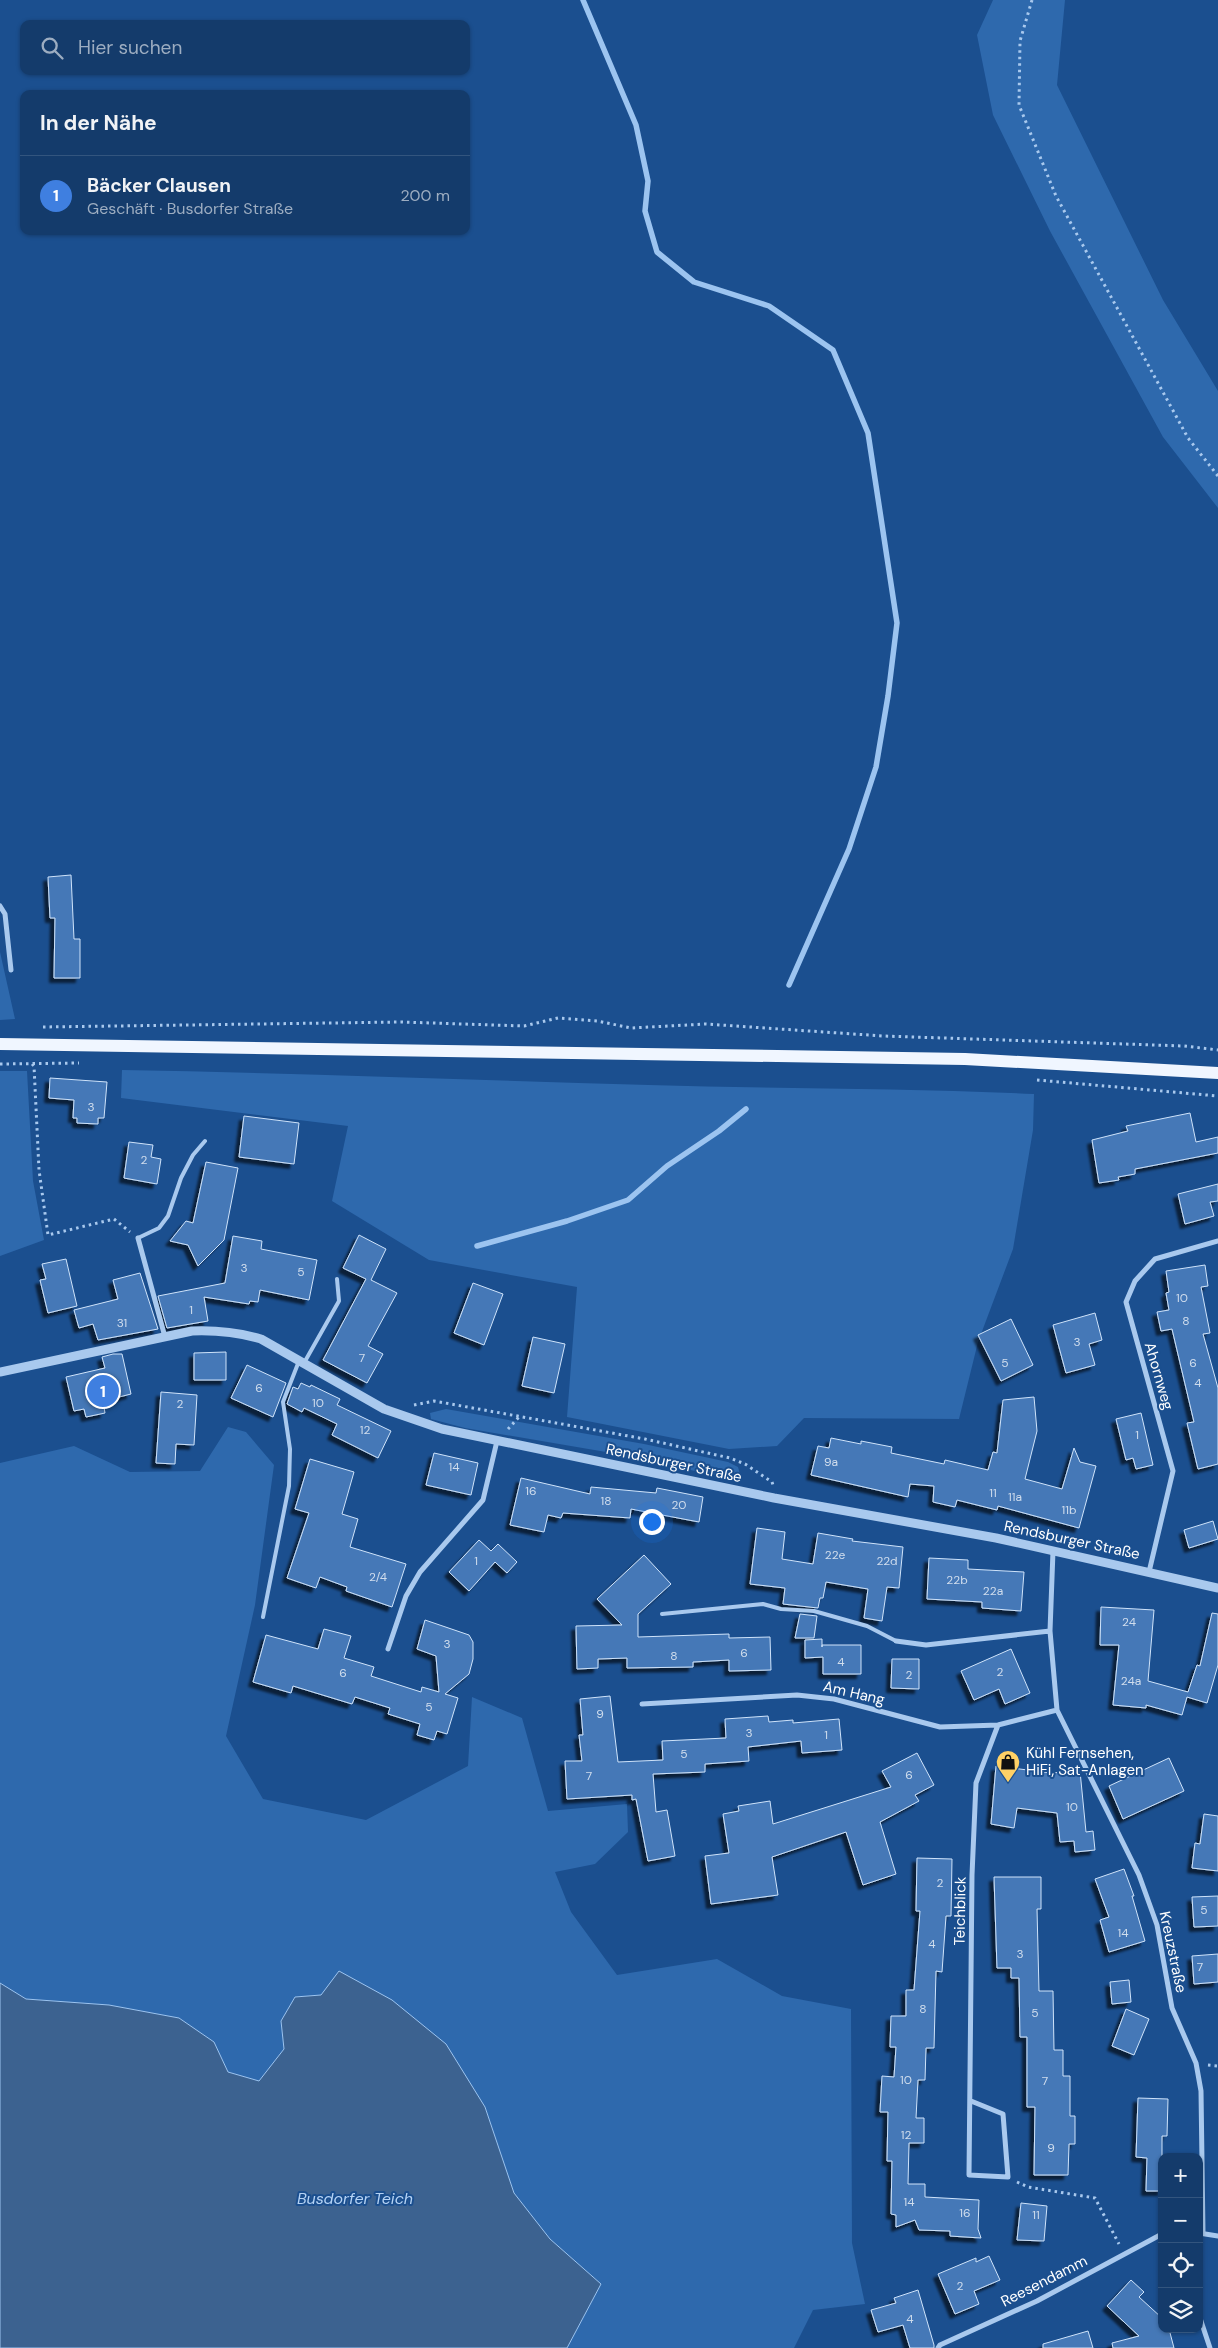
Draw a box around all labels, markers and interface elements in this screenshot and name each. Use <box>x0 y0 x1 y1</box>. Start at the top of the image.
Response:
search box <box>20 20 470 75</box>
icon: search <box>38 34 66 62</box>
text: Hier suchen <box>78 35 182 60</box>
text: In der Nähe <box>40 109 157 137</box>
text: Bäcker Clausen <box>87 173 231 198</box>
text: 1 <box>53 185 59 206</box>
text: 200 m <box>401 185 450 206</box>
text: Geschäft · Busdorfer Straße <box>87 198 293 219</box>
house number: 3 <box>87 1099 95 1115</box>
house number: 2 <box>141 1152 148 1168</box>
house number: 3 <box>240 1260 248 1276</box>
house number: 5 <box>297 1264 305 1280</box>
house number: 10 <box>1176 1290 1188 1306</box>
house number: 1 <box>189 1302 193 1318</box>
house number: 8 <box>1182 1313 1190 1329</box>
house number: 31 <box>117 1315 127 1331</box>
house number: 3 <box>1073 1334 1081 1350</box>
street label: Ahornweg <box>1140 1340 1178 1412</box>
house number: 7 <box>359 1350 365 1366</box>
house number: 5 <box>1001 1355 1009 1371</box>
house number: 6 <box>1189 1355 1197 1371</box>
pin: 1 <box>87 1372 119 1410</box>
house number: 4 <box>1194 1375 1202 1391</box>
house number: 6 <box>255 1380 263 1396</box>
house number: 10 <box>312 1395 324 1411</box>
house number: 2 <box>177 1396 184 1412</box>
house number: 12 <box>360 1422 370 1438</box>
house number: 1 <box>1135 1427 1139 1443</box>
street label: Rendsburger Straße <box>604 1439 744 1487</box>
house number: 9a <box>824 1454 838 1470</box>
house number: 14 <box>448 1459 460 1475</box>
house number: 16 <box>525 1483 537 1499</box>
house number: 11 <box>989 1485 997 1501</box>
house number: 11a <box>1008 1489 1022 1505</box>
house number: 18 <box>600 1493 612 1509</box>
house number: 20 <box>671 1497 687 1513</box>
house number: 11b <box>1061 1502 1077 1518</box>
your location <box>639 1509 665 1535</box>
street label: Rendsburger Straße <box>1002 1516 1142 1564</box>
house number: 22e <box>825 1547 845 1563</box>
house number: 1 <box>474 1553 478 1569</box>
house number: 22d <box>876 1553 898 1569</box>
house number: 2/4 <box>369 1569 387 1585</box>
house number: 22b <box>946 1572 968 1588</box>
house number: 22a <box>983 1583 1003 1599</box>
house number: 24 <box>1122 1614 1136 1630</box>
house number: 3 <box>443 1636 451 1652</box>
house number: 6 <box>740 1645 748 1661</box>
house number: 8 <box>670 1648 678 1664</box>
house number: 4 <box>837 1654 845 1670</box>
house number: 2 <box>997 1664 1004 1680</box>
house number: 6 <box>339 1665 347 1681</box>
house number: 2 <box>906 1667 913 1683</box>
house number: 24a <box>1121 1673 1141 1689</box>
street label: Am Hang <box>821 1676 887 1710</box>
house number: 5 <box>425 1699 433 1715</box>
house number: 9 <box>596 1706 604 1722</box>
house number: 3 <box>745 1725 753 1741</box>
house number: 1 <box>824 1727 828 1743</box>
place label: Kühl Fernsehen, HiFi, Sat-Anlagen <box>1026 1743 1144 1780</box>
house number: 5 <box>680 1746 688 1762</box>
shop icon: Kühl Fernsehen, HiFi, Sat-Anlagen <box>995 1749 1021 1783</box>
house number: 6 <box>905 1767 913 1783</box>
house number: 7 <box>586 1768 592 1784</box>
house number: 10 <box>1066 1799 1078 1815</box>
house number: 2 <box>937 1875 944 1891</box>
street label: Teichblick <box>949 1876 971 1946</box>
house number: 5 <box>1200 1902 1208 1918</box>
street label: Kreuzstraße <box>1155 1909 1191 1995</box>
house number: 14 <box>1117 1925 1129 1941</box>
house number: 4 <box>928 1936 936 1952</box>
house number: 3 <box>1016 1946 1024 1962</box>
house number: 7 <box>1197 1959 1203 1975</box>
house number: 8 <box>919 2001 927 2017</box>
house number: 5 <box>1031 2005 1039 2021</box>
house number: 10 <box>900 2072 912 2088</box>
house number: 7 <box>1042 2073 1048 2089</box>
house number: 12 <box>901 2127 911 2143</box>
house number: 9 <box>1047 2140 1055 2156</box>
map controls <box>1158 2153 1203 2333</box>
button: + <box>1158 2153 1203 2198</box>
water label: Busdorfer Teich <box>297 2188 413 2209</box>
house number: 14 <box>903 2194 915 2210</box>
button: − <box>1158 2198 1203 2243</box>
house number: 16 <box>959 2205 971 2221</box>
house number: 11 <box>1032 2207 1040 2223</box>
button: locate <box>1158 2243 1203 2288</box>
street label: Reesendamm <box>997 2251 1091 2311</box>
house number: 2 <box>957 2278 964 2294</box>
button: layers <box>1158 2288 1203 2333</box>
house number: 4 <box>906 2311 914 2327</box>

